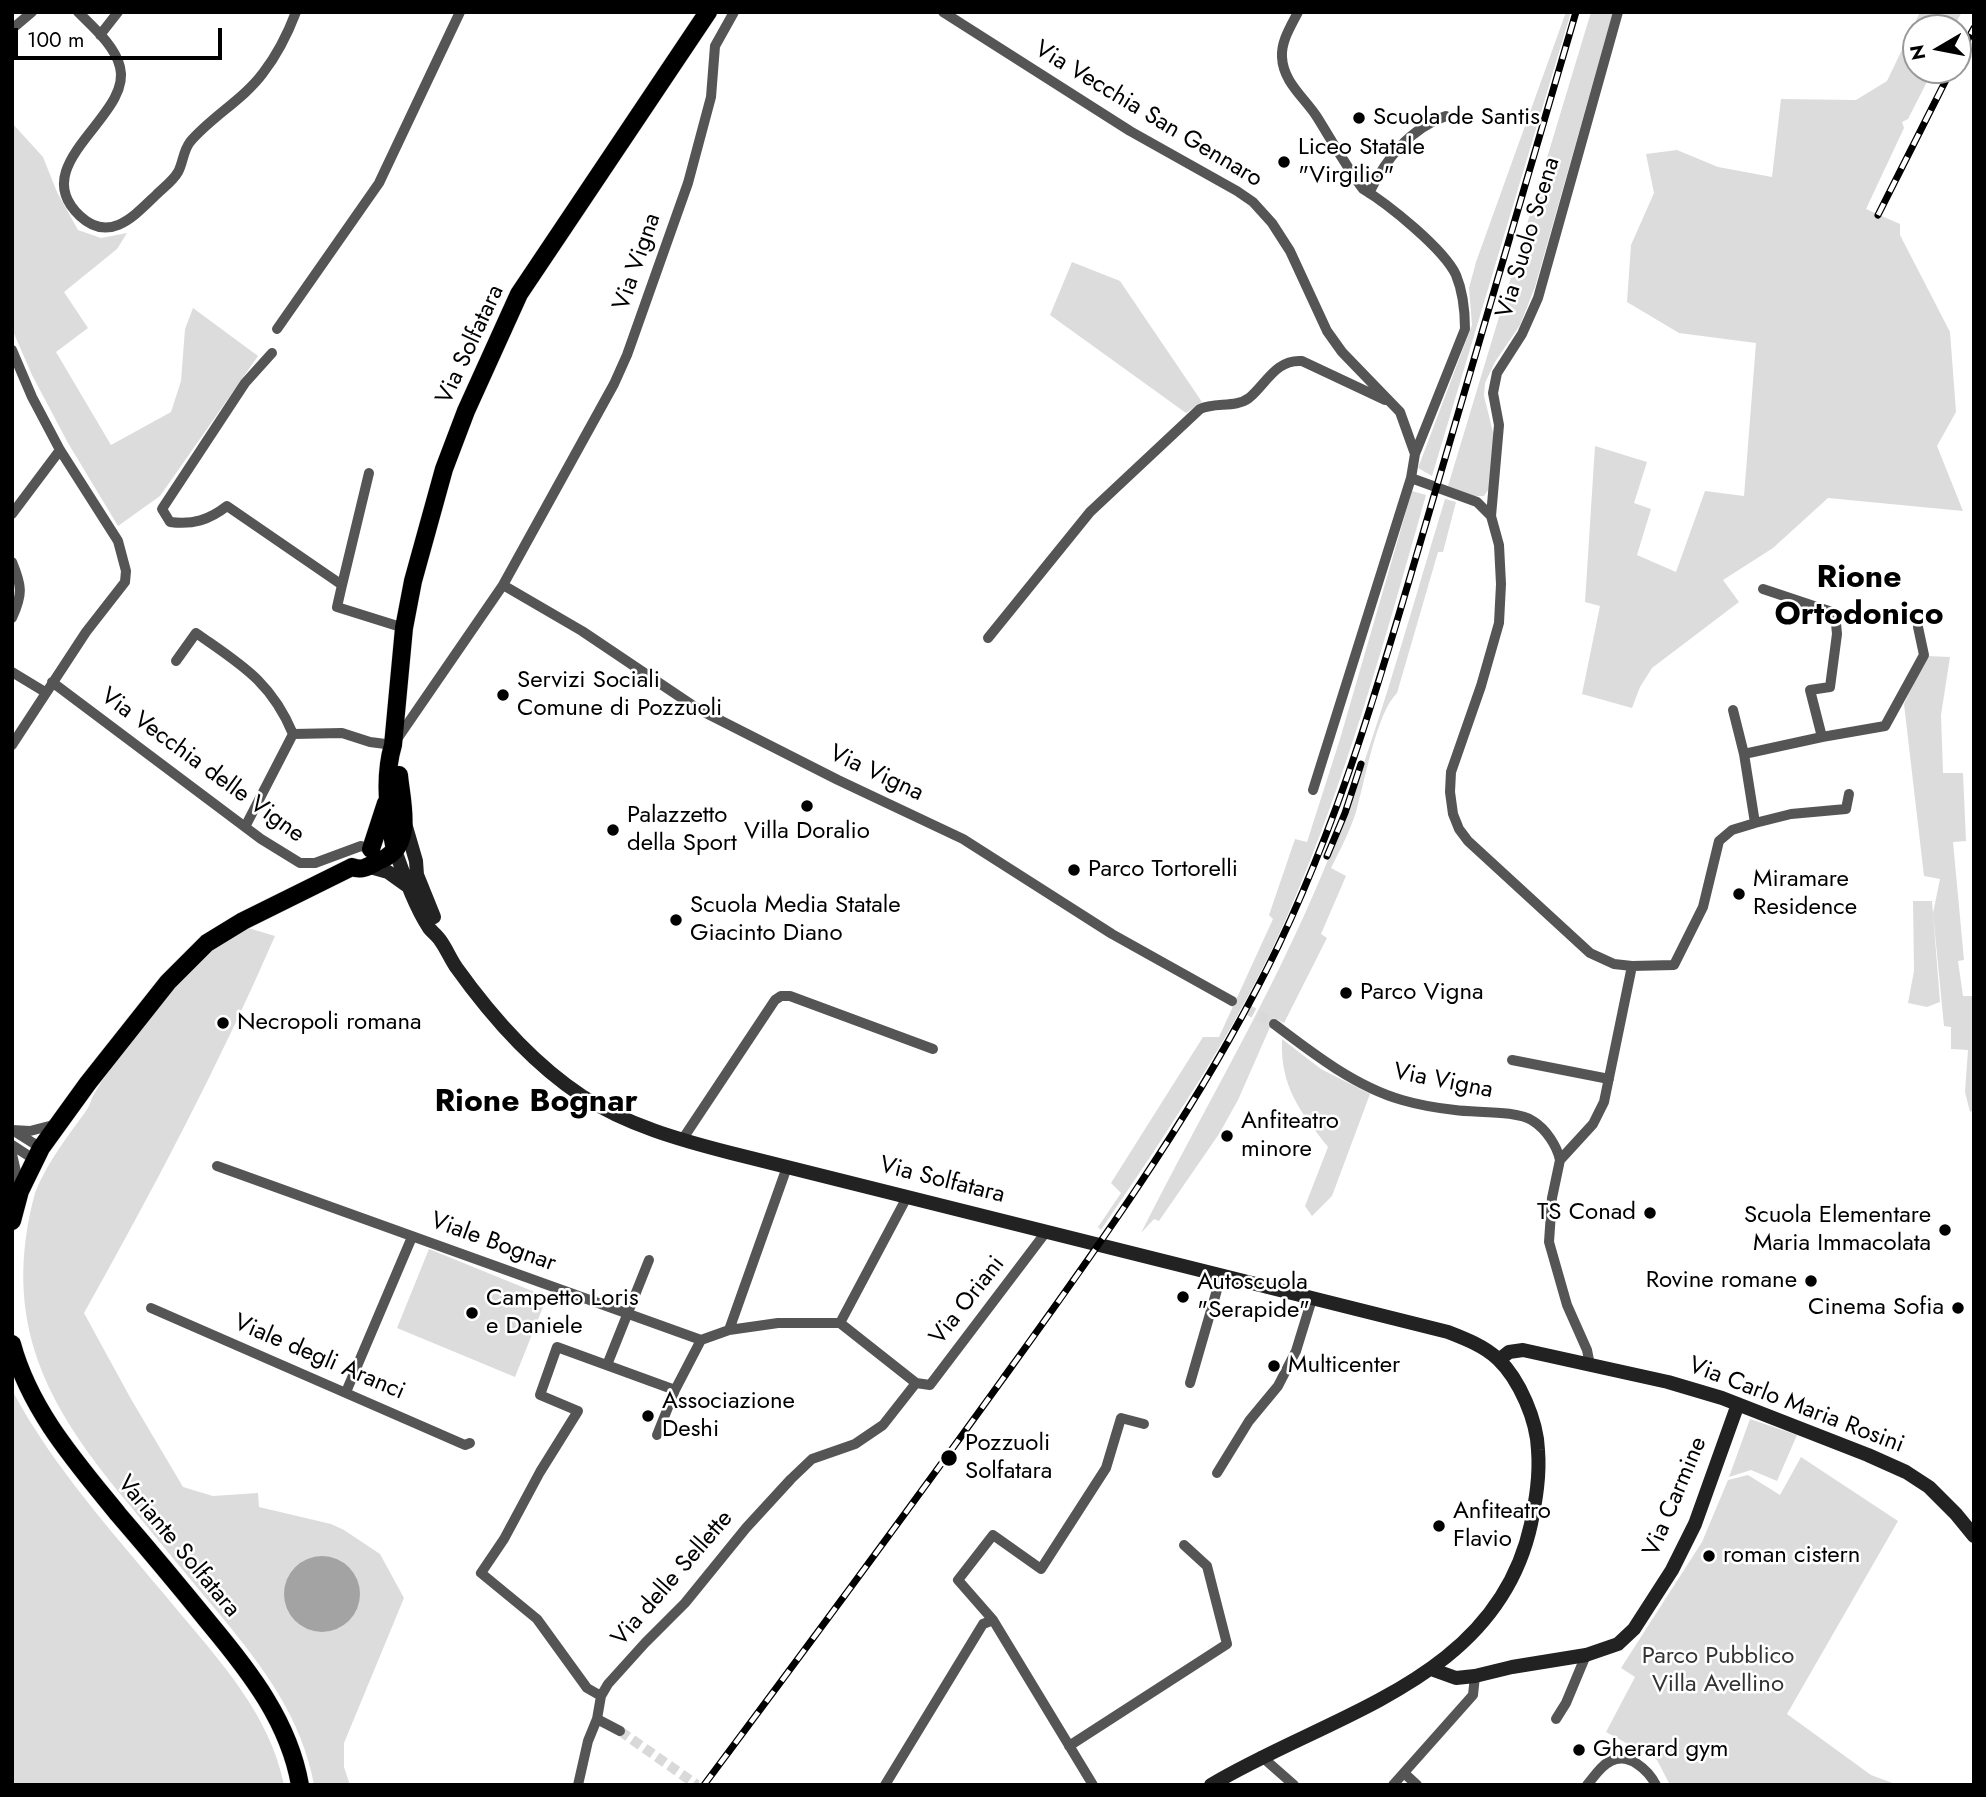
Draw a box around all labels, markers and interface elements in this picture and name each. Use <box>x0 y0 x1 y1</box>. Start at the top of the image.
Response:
scale bar <box>18 14 226 58</box>
north arrow <box>1902 14 1972 84</box>
text: 100 m <box>27 25 84 55</box>
street label: Via Vecchia San Gennaro <box>1029 35 1267 195</box>
text: N <box>1903 43 1932 62</box>
place label: Scuola de Santis <box>1373 104 1540 132</box>
marker: Scuola de Santis <box>1351 110 1367 126</box>
place label: Liceo Statale "Virgilio" <box>1298 134 1425 190</box>
marker: Liceo Statale "Virgilio" <box>1276 154 1292 170</box>
street label: Via Suolo Scena <box>1491 154 1567 322</box>
street label: Via Vigna <box>608 210 668 314</box>
street label: Via Solfatara <box>431 281 511 409</box>
district label: Rione Ortodonico <box>1774 560 1944 635</box>
place label: Servizi Sociali Comune di Pozzuoli <box>517 667 722 723</box>
street label: Via Vecchia delle Vigne <box>94 682 310 850</box>
marker: Servizi Sociali Comune di Pozzuoli <box>495 687 511 703</box>
street label: Via Vigna <box>824 740 928 808</box>
marker: Villa Doralio <box>799 798 815 814</box>
place label: Palazzetto della Sport <box>627 802 737 858</box>
place label: Villa Doralio <box>744 818 870 846</box>
marker: Palazzetto della Sport <box>605 822 621 838</box>
place label: Parco Tortorelli <box>1088 856 1238 884</box>
marker: Parco Tortorelli <box>1066 862 1082 878</box>
place label: Miramare Residence <box>1753 866 1857 922</box>
marker: Miramare Residence <box>1731 886 1747 902</box>
place label: Scuola Media Statale Giacinto Diano <box>690 892 901 948</box>
marker: Scuola Media Statale Giacinto Diano <box>668 912 684 928</box>
place label: Parco Vigna <box>1360 979 1484 1007</box>
marker: Parco Vigna <box>1338 985 1354 1001</box>
place label: Necropoli romana <box>237 1009 422 1037</box>
marker: Necropoli romana <box>215 1015 231 1031</box>
street label: Via Vigna <box>1391 1058 1495 1106</box>
district label: Rione Bognar <box>434 1084 638 1122</box>
place label: Anfiteatro minore <box>1241 1108 1339 1164</box>
marker: Anfiteatro minore <box>1219 1128 1235 1144</box>
street label: Via Solfatara <box>876 1152 1008 1210</box>
place label: TS Conad <box>1537 1199 1636 1227</box>
place label: Scuola Elementare Maria Immacolata <box>1744 1202 1931 1258</box>
marker: TS Conad <box>1642 1205 1658 1221</box>
street label: Viale Bognar <box>426 1207 560 1279</box>
marker: Scuola Elementare Maria Immacolata <box>1937 1222 1953 1238</box>
street label: Via Oriani <box>924 1251 1012 1351</box>
place label: Rovine romane <box>1646 1267 1797 1295</box>
place label: Autoscuola "Serapide" <box>1197 1269 1310 1325</box>
marker: Rovine romane <box>1803 1273 1819 1289</box>
place label: Campetto Loris e Daniele <box>486 1285 639 1341</box>
marker: Autoscuola "Serapide" <box>1175 1289 1191 1305</box>
place label: Cinema Sofia <box>1808 1294 1944 1322</box>
marker: Cinema Sofia <box>1950 1300 1966 1316</box>
marker: Campetto Loris e Daniele <box>464 1305 480 1321</box>
street label: Viale degli Aranci <box>229 1309 409 1407</box>
place label: Multicenter <box>1288 1352 1400 1380</box>
street label: Via Carlo Maria Rosini <box>1684 1352 1908 1460</box>
marker: Multicenter <box>1266 1358 1282 1374</box>
place label: Associazione Deshi <box>662 1388 795 1444</box>
marker: Associazione Deshi <box>640 1408 656 1424</box>
place label: Pozzuoli Solfatara <box>965 1430 1052 1486</box>
street label: Via Carmine <box>1638 1433 1714 1561</box>
marker: Pozzuoli Solfatara <box>939 1448 959 1468</box>
street label: Variante Solfatara <box>110 1470 246 1624</box>
place label: Anfiteatro Flavio <box>1453 1498 1551 1554</box>
street label: Via delle Sellette <box>606 1505 740 1653</box>
marker: Anfiteatro Flavio <box>1431 1518 1447 1534</box>
place label: roman cistern <box>1723 1542 1860 1570</box>
marker: roman cistern <box>1701 1548 1717 1564</box>
park label: Parco Pubblico Villa Avellino <box>1642 1643 1794 1699</box>
place label: Gherard gym <box>1593 1736 1728 1764</box>
marker: Gherard gym <box>1571 1742 1587 1758</box>

